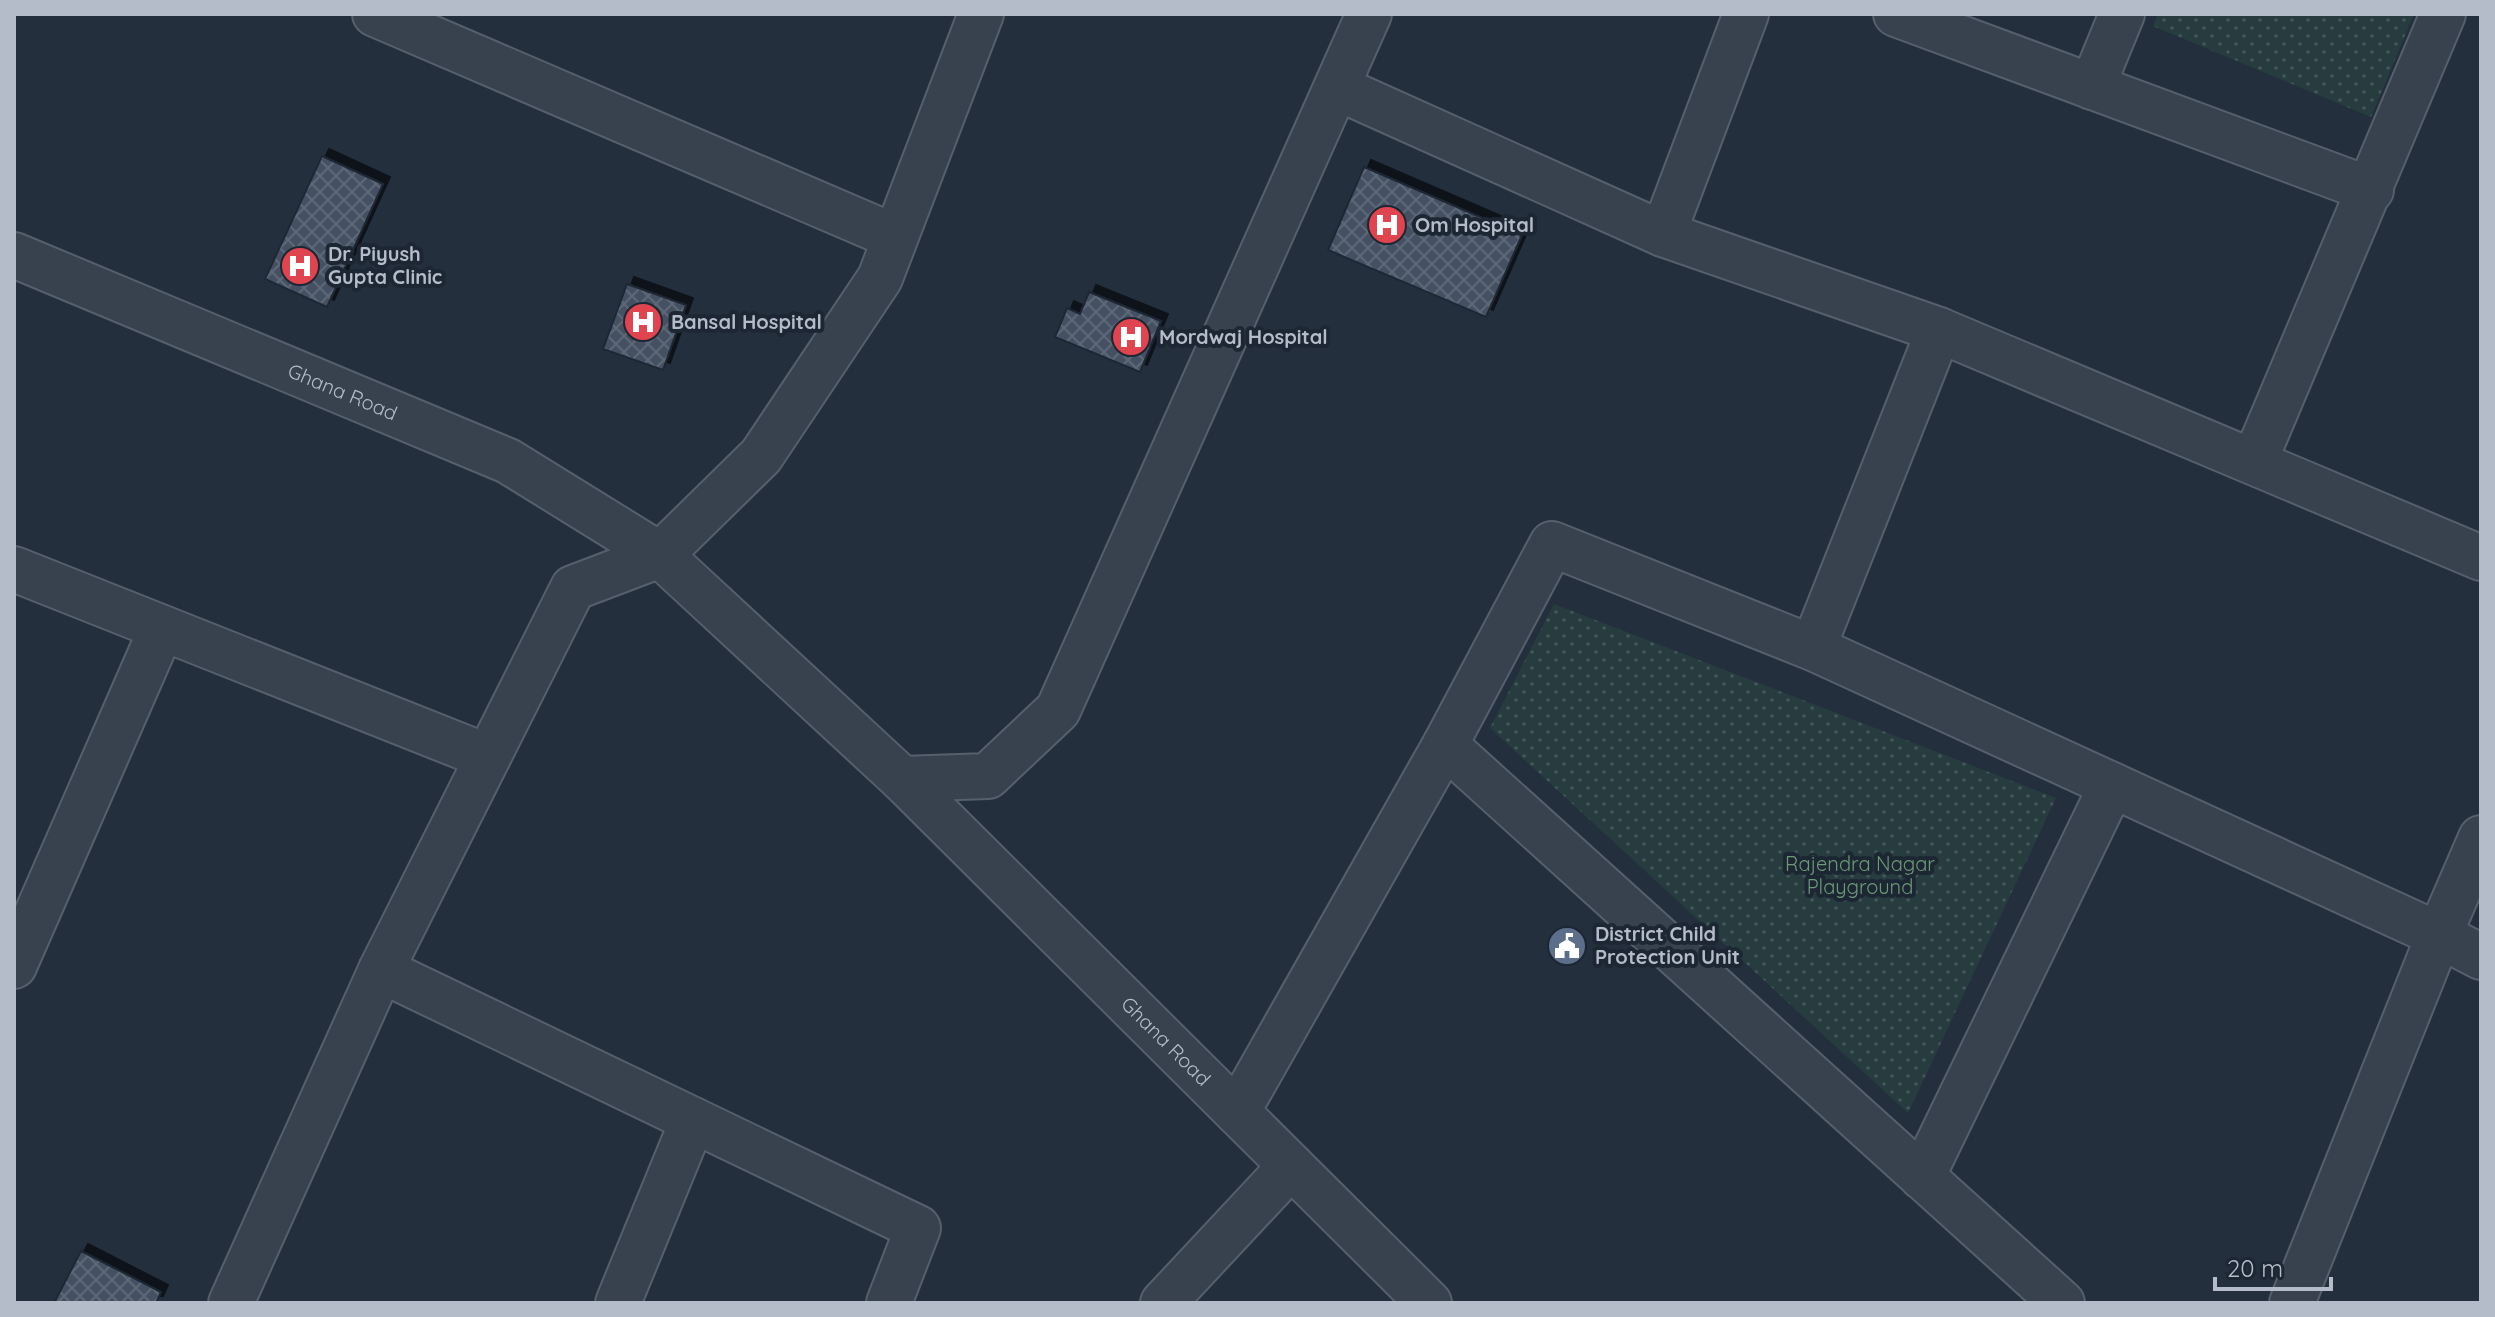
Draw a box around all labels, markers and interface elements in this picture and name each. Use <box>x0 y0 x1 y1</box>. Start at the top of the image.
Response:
hospital icon: Om Hospital <box>1366 204 1408 246</box>
place label: Om Hospital <box>1415 212 1534 237</box>
place label: Dr. Piyush Gupta Clinic <box>328 241 442 289</box>
hospital icon: Dr. Piyush Gupta Clinic <box>279 245 321 287</box>
hospital icon: Bansal Hospital <box>622 301 664 343</box>
place label: Bansal Hospital <box>671 309 822 334</box>
hospital icon: Mordwaj Hospital <box>1110 316 1152 358</box>
place label: Mordwaj Hospital <box>1159 324 1328 349</box>
street label: Ghana Road <box>284 358 401 425</box>
park label: Rajendra Nagar Playground <box>1785 851 1935 899</box>
place label: District Child Protection Unit <box>1595 921 1740 969</box>
public building icon: District Child Protection Unit <box>1546 925 1588 967</box>
street label: Ghana Road <box>1116 991 1216 1091</box>
scale bar <box>2215 1241 2331 1291</box>
text: 20 m <box>2227 1253 2283 1283</box>

